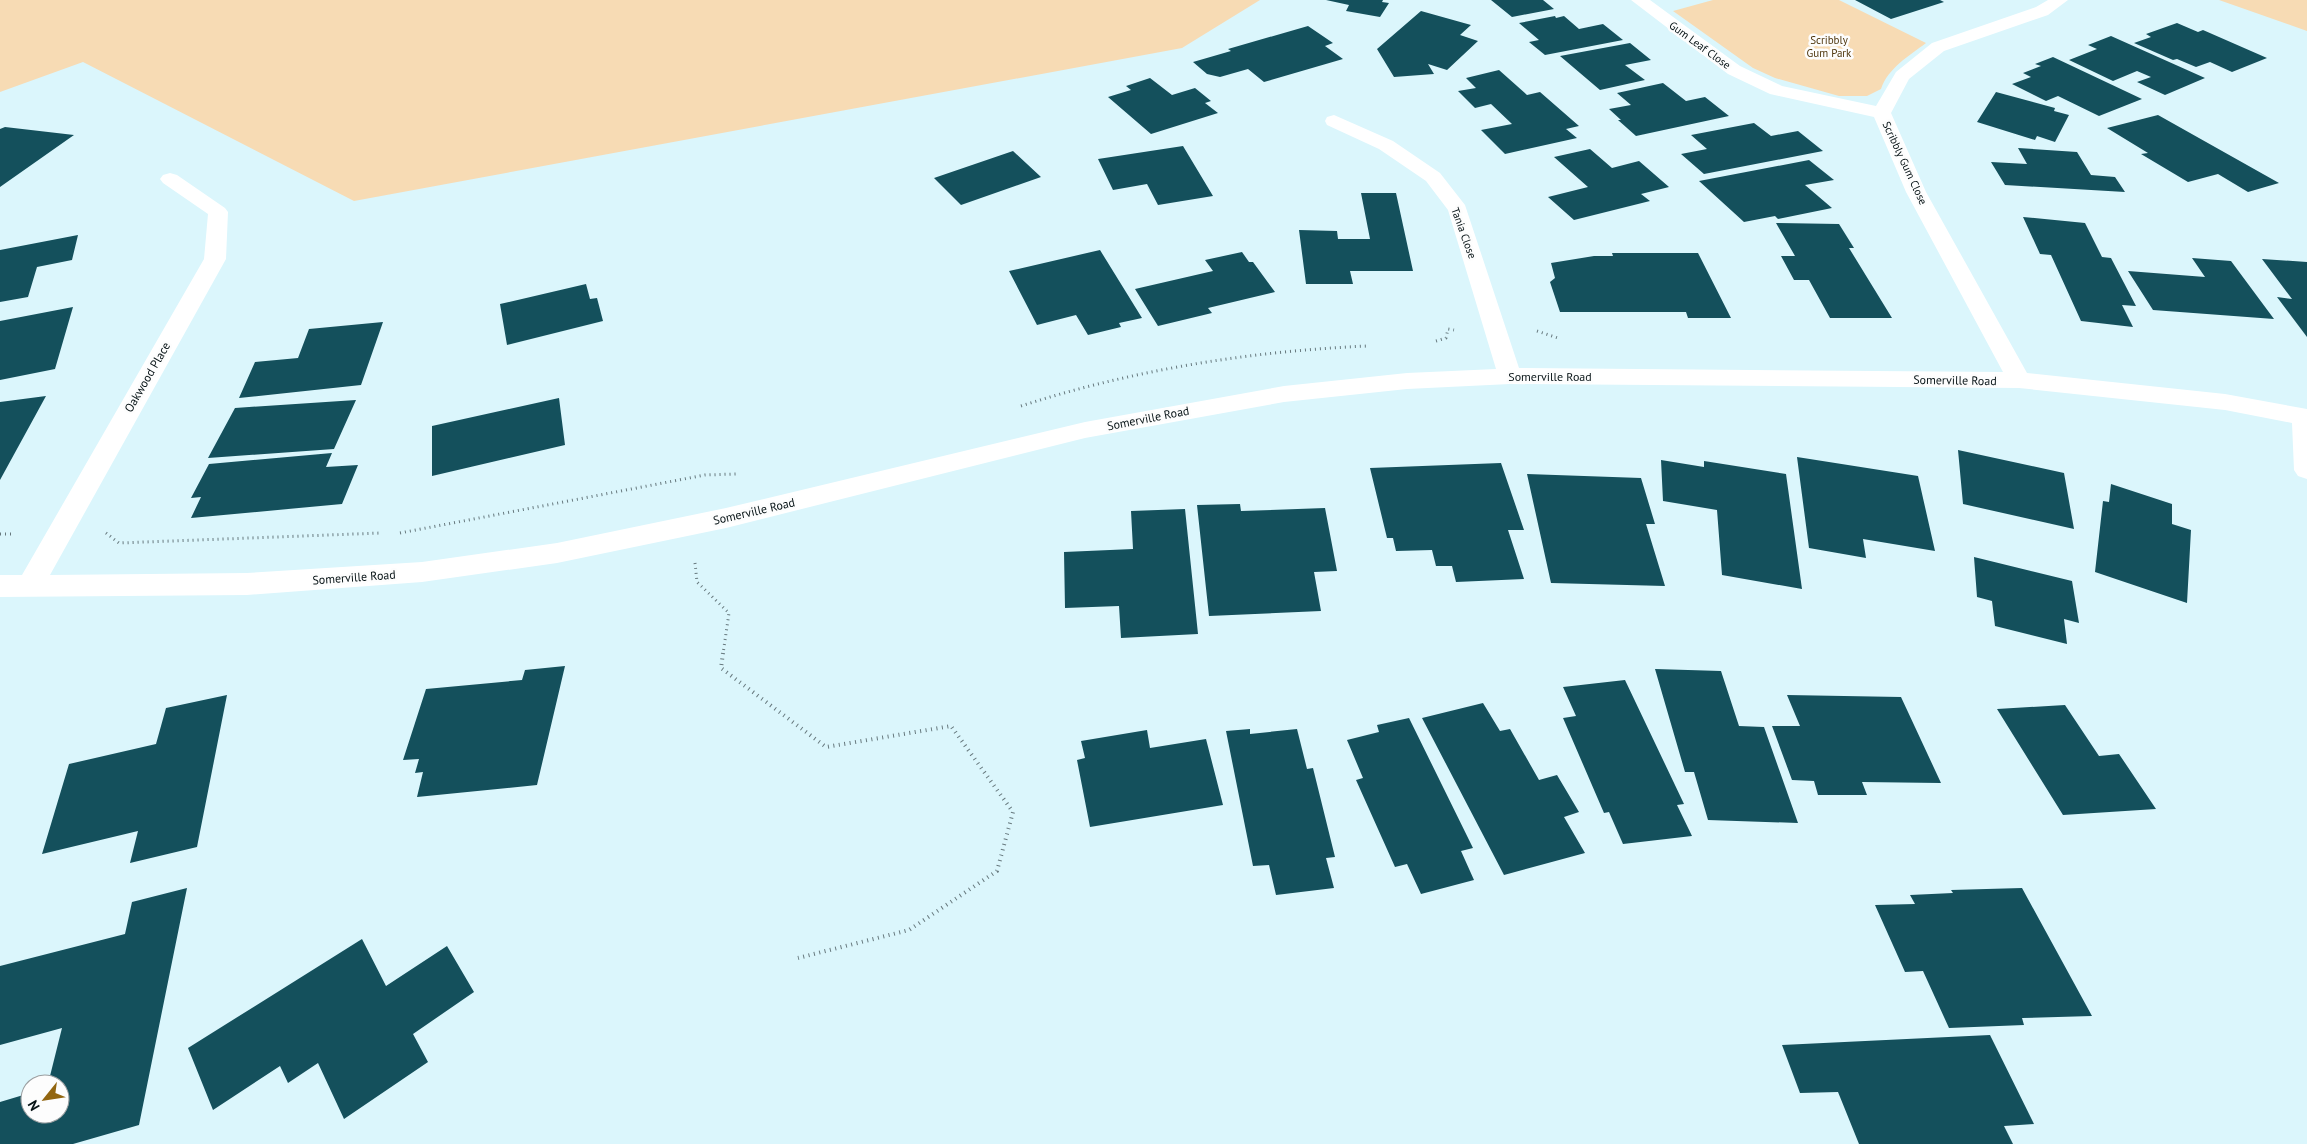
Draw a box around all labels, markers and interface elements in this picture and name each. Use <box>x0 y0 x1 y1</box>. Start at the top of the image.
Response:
street label: Gum Leaf Close <box>1666 18 1734 72</box>
park label: Scribbly Gum Park <box>1807 33 1852 60</box>
street label: Scribbly Gum Close <box>1880 119 1931 207</box>
street label: Tania Close <box>1448 206 1480 261</box>
street label: Oakwood Place <box>121 339 173 415</box>
street label: Somerville Road <box>1508 369 1592 384</box>
street label: Somerville Road <box>1913 372 1997 388</box>
street label: Somerville Road <box>1106 403 1190 433</box>
street label: Somerville Road <box>712 494 796 528</box>
street label: Somerville Road <box>312 567 396 587</box>
north arrow <box>20 1074 70 1124</box>
text: N <box>24 1097 44 1114</box>

